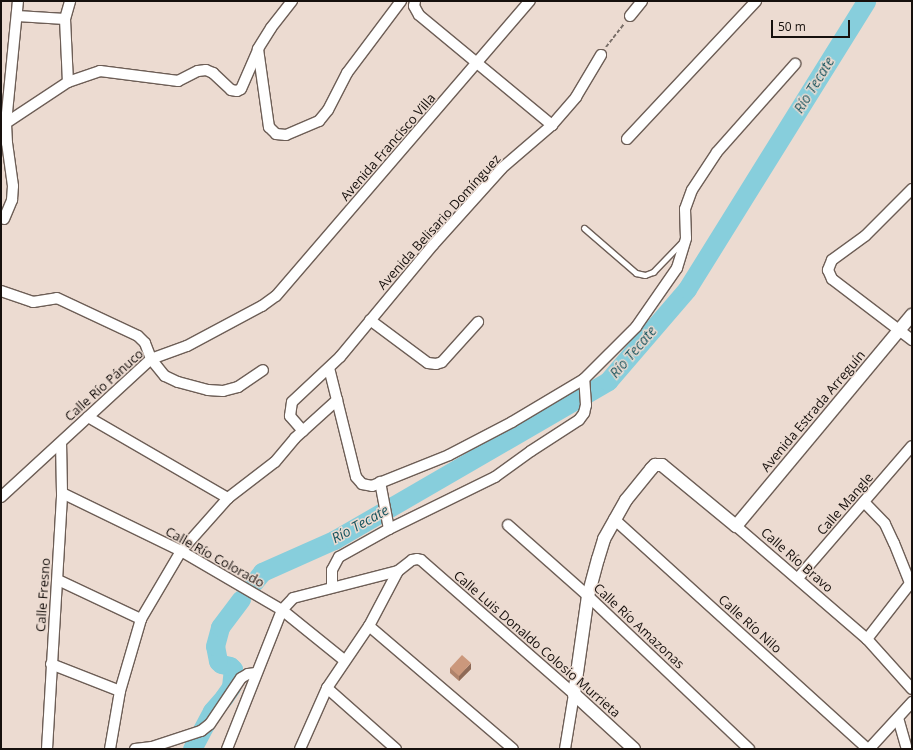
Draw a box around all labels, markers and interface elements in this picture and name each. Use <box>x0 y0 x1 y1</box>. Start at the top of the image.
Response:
scale bar <box>773 12 852 38</box>
text: 50 m <box>778 18 806 35</box>
water label: Río Tecate <box>790 54 838 116</box>
street label: Avenida Francisco Villa <box>337 90 439 204</box>
street label: Avenida Belisario Domínguez <box>374 151 504 293</box>
water label: Río Tecate <box>606 323 660 381</box>
street label: Calle Río Pánuco <box>62 346 146 424</box>
street label: Avenida Estrada Arreguín <box>758 347 868 475</box>
street label: Calle Mangle <box>814 470 876 538</box>
water label: Río Tecate <box>328 501 392 547</box>
street label: Calle Río Colorado <box>163 523 267 591</box>
street label: Calle Río Bravo <box>758 524 836 596</box>
street label: Calle Fresno <box>33 558 53 632</box>
street label: Calle Luis Donaldo Colosio Murrieta <box>451 567 623 721</box>
street label: Calle Río Amazonas <box>591 580 687 672</box>
street label: Calle Río Nilo <box>715 592 785 656</box>

